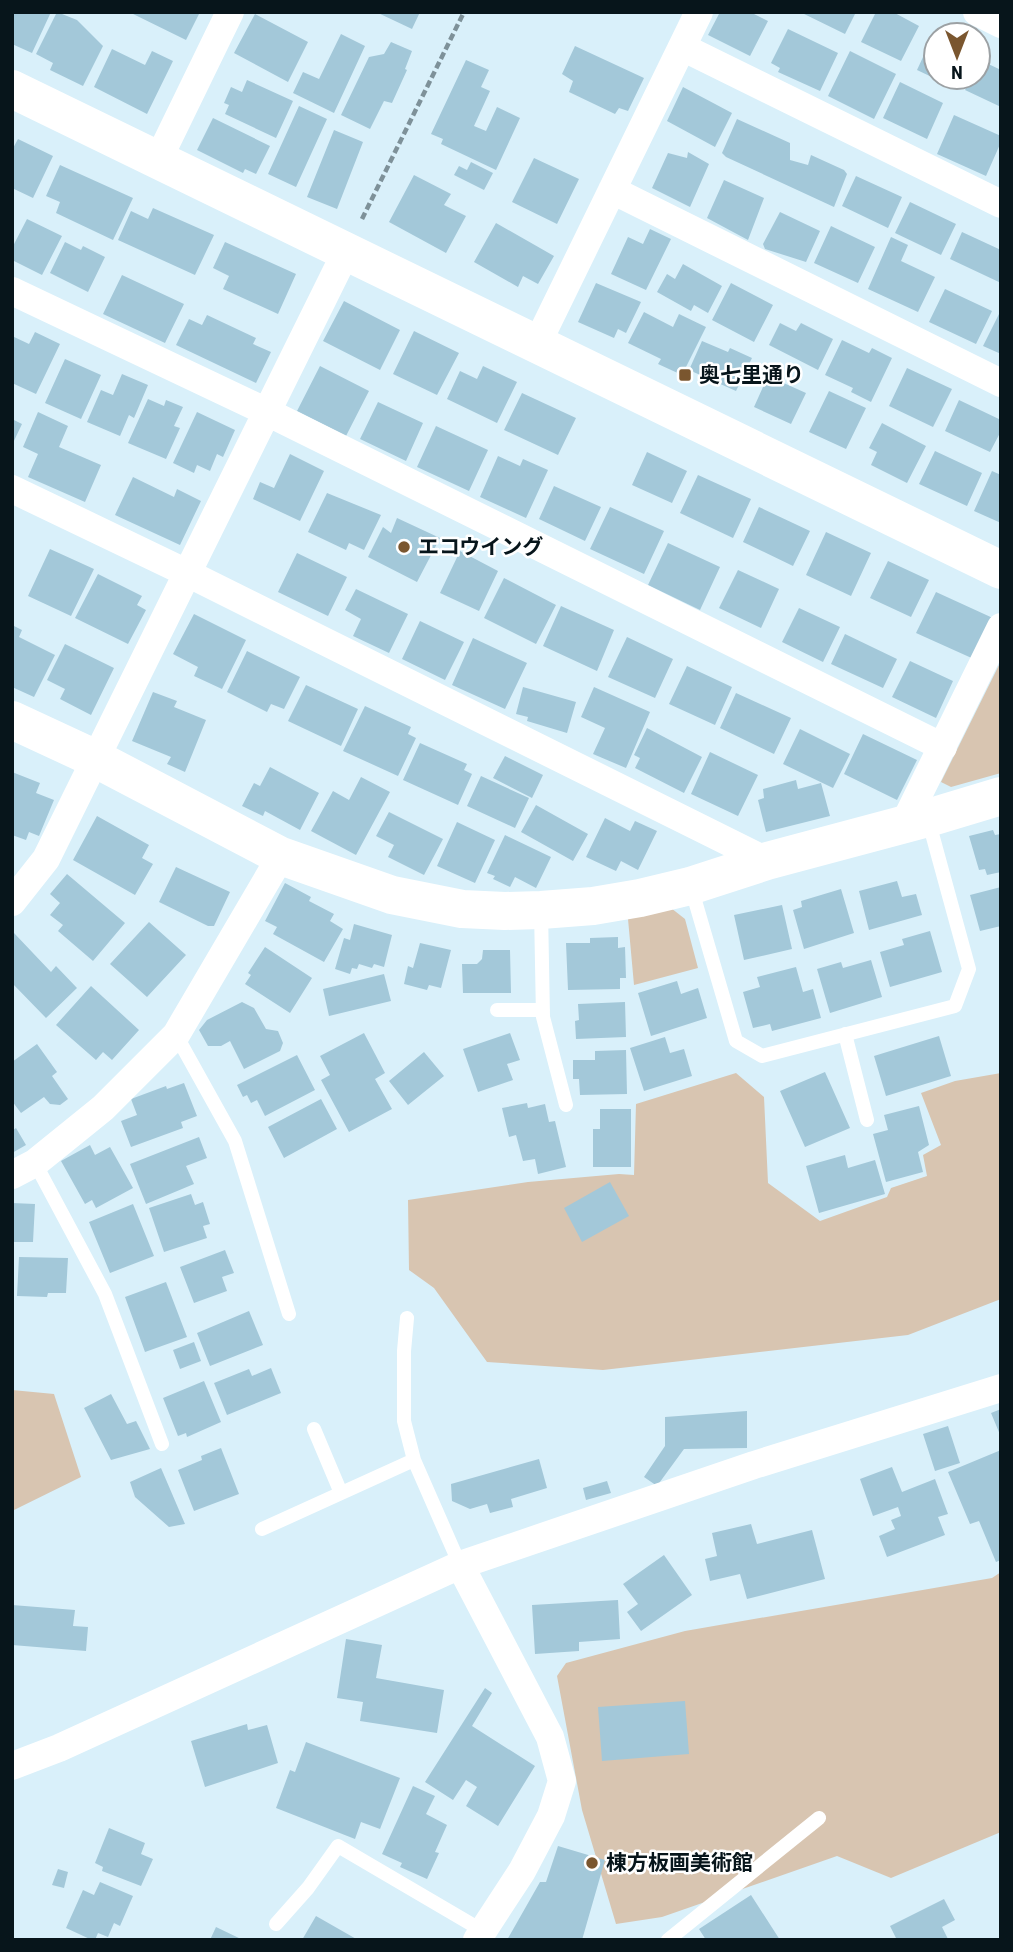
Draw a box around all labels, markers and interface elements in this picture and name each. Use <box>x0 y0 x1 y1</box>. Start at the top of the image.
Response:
north arrow <box>922 21 992 91</box>
text: N <box>951 61 963 84</box>
place label: 奥七里通り <box>699 363 804 387</box>
marker: 奥七里通り <box>677 367 693 383</box>
place label: エコウイング <box>418 535 543 559</box>
marker: エコウイング <box>396 539 412 555</box>
place label: 棟方板画美術館 <box>606 1851 753 1875</box>
marker: 棟方板画美術館 <box>584 1855 600 1871</box>

